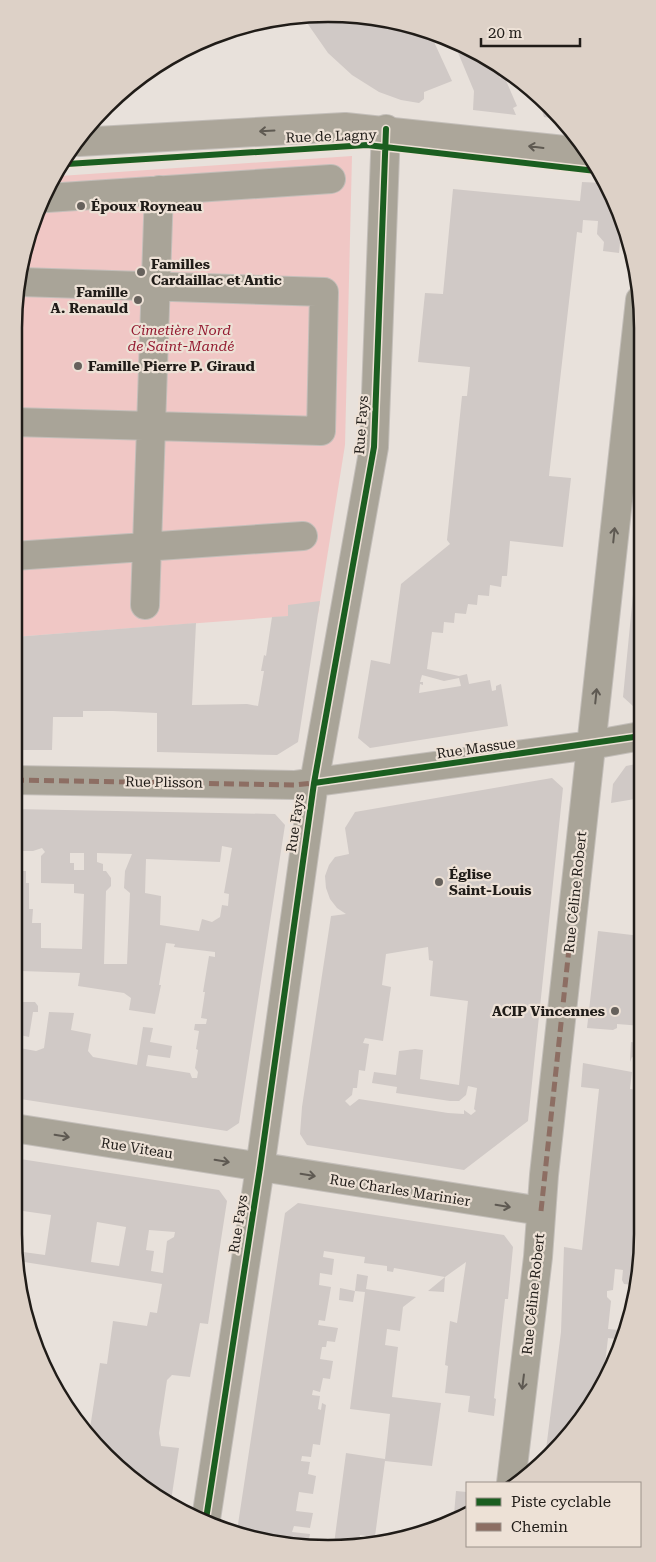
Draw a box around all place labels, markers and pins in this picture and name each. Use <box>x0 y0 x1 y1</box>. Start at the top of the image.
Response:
place label: Époux Royneau <box>91 198 202 214</box>
marker: Époux Royneau <box>75 200 87 212</box>
place label: Familles Cardaillac et Antic <box>151 256 282 288</box>
marker: Familles Cardaillac et Antic <box>135 266 147 278</box>
place label: Famille A. Renauld <box>51 284 129 316</box>
marker: Famille A. Renauld <box>132 294 144 306</box>
place label: Famille Pierre P. Giraud <box>88 358 256 374</box>
marker: Famille Pierre P. Giraud <box>72 360 84 372</box>
place label: Église Saint-Louis <box>449 866 531 898</box>
marker: Église Saint-Louis <box>433 876 445 888</box>
place label: ACIP Vincennes <box>492 1003 605 1019</box>
marker: ACIP Vincennes <box>609 1005 621 1017</box>

